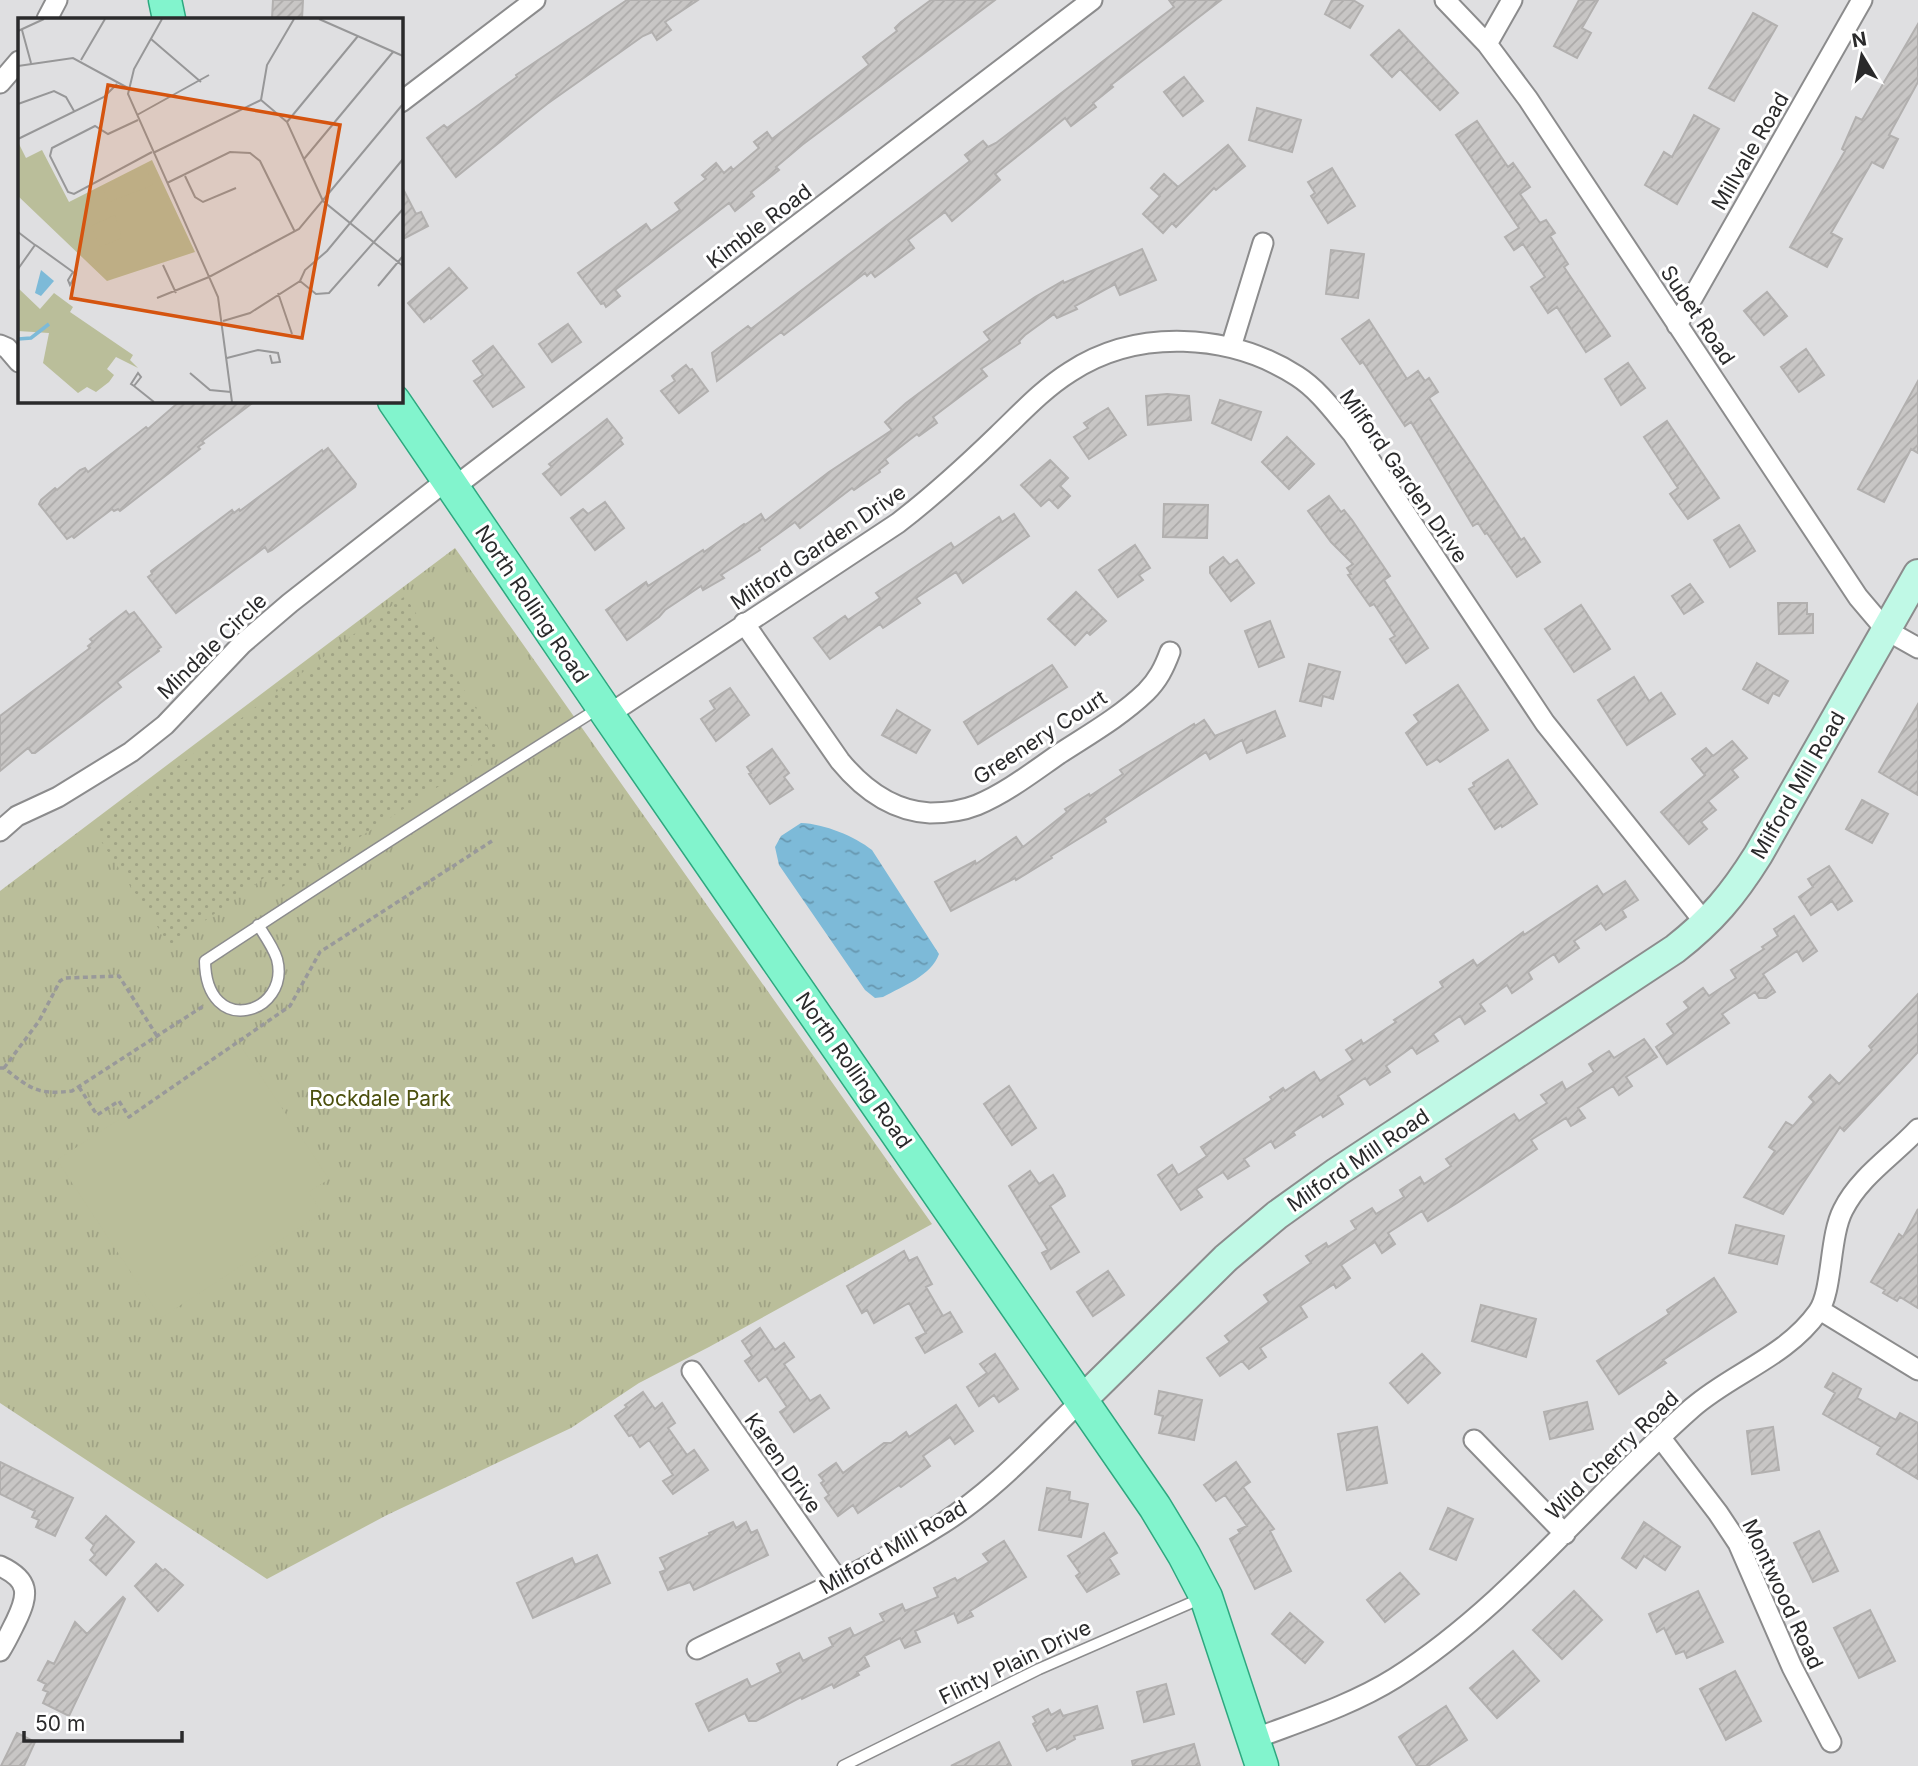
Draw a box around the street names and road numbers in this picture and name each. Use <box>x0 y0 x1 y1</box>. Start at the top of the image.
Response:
street label: Millvale Road <box>1706 88 1794 214</box>
street label: Kimble Road <box>702 179 816 273</box>
street label: Subet Road <box>1656 261 1740 369</box>
street label: Milford Garden Drive <box>1335 385 1473 567</box>
street label: Milford Garden Drive <box>726 479 910 615</box>
street label: North Rolling Road <box>470 520 594 688</box>
street label: Mindale Circle <box>152 588 272 704</box>
street label: Greenery Court <box>969 685 1111 789</box>
street label: Milford Mill Road <box>1746 707 1850 863</box>
street label: North Rolling Road <box>791 987 917 1153</box>
street label: Milford Mill Road <box>1282 1103 1434 1217</box>
street label: Wild Cherry Road <box>1541 1385 1683 1525</box>
street label: Karen Drive <box>739 1408 827 1518</box>
street label: Milford Mill Road <box>815 1495 971 1599</box>
street label: Montwood Road <box>1737 1515 1829 1673</box>
street label: Flinty Plain Drive <box>935 1614 1095 1710</box>

